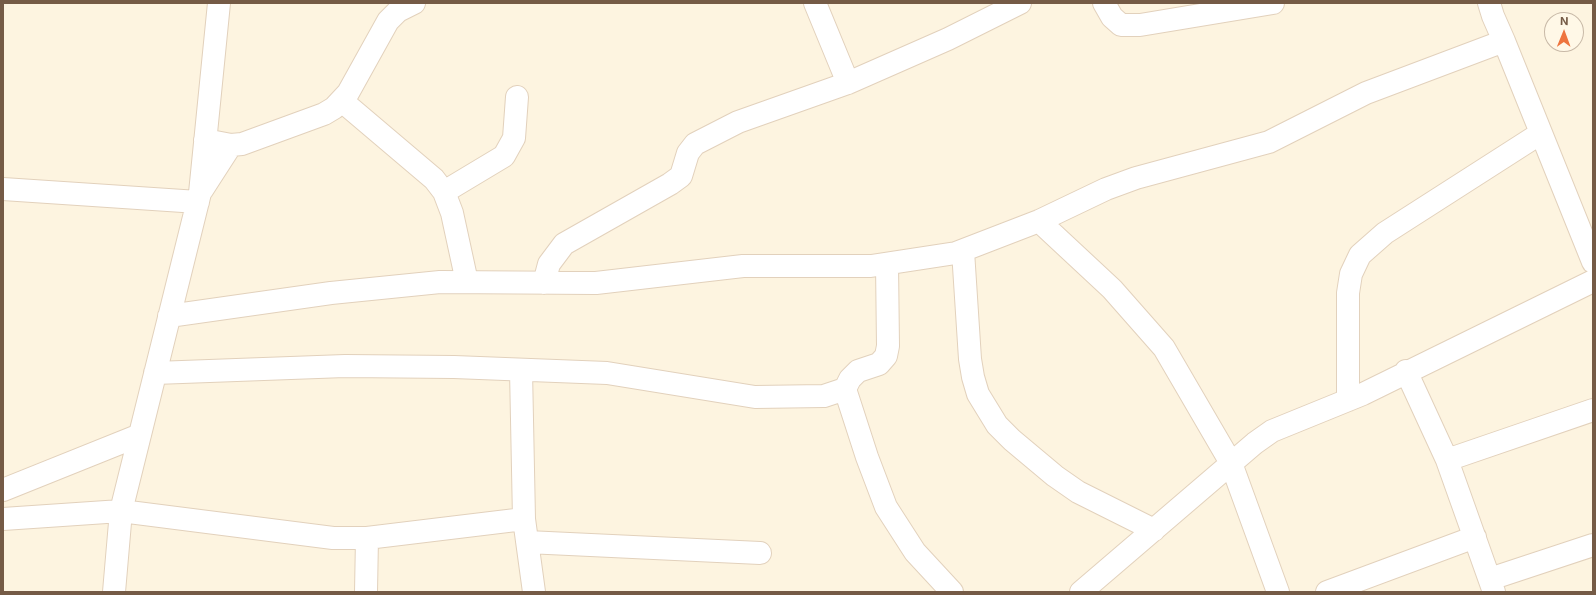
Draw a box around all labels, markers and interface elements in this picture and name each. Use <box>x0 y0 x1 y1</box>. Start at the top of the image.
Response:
north arrow <box>1544 12 1584 52</box>
text: N <box>1560 14 1569 28</box>

